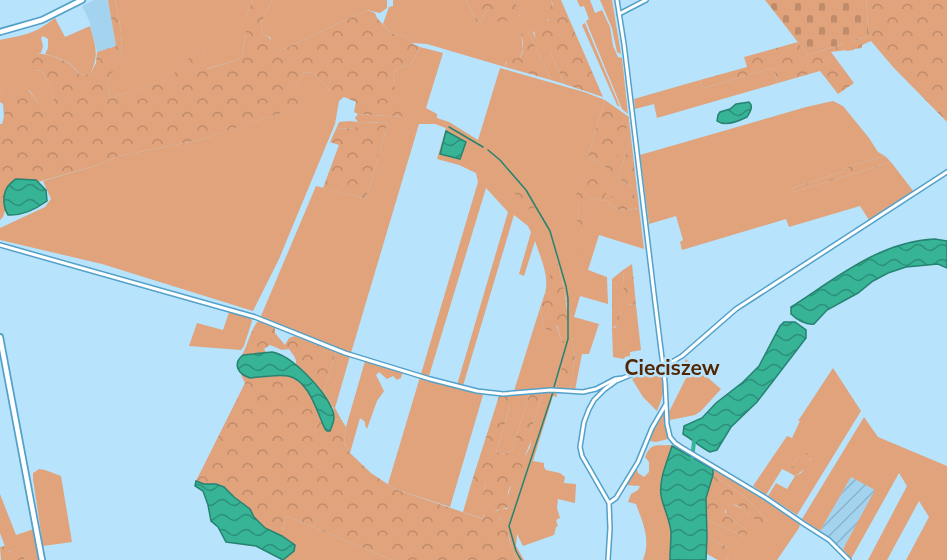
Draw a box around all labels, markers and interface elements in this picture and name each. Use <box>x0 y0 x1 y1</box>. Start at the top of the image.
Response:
district label: Cieciszew <box>624 354 720 382</box>

